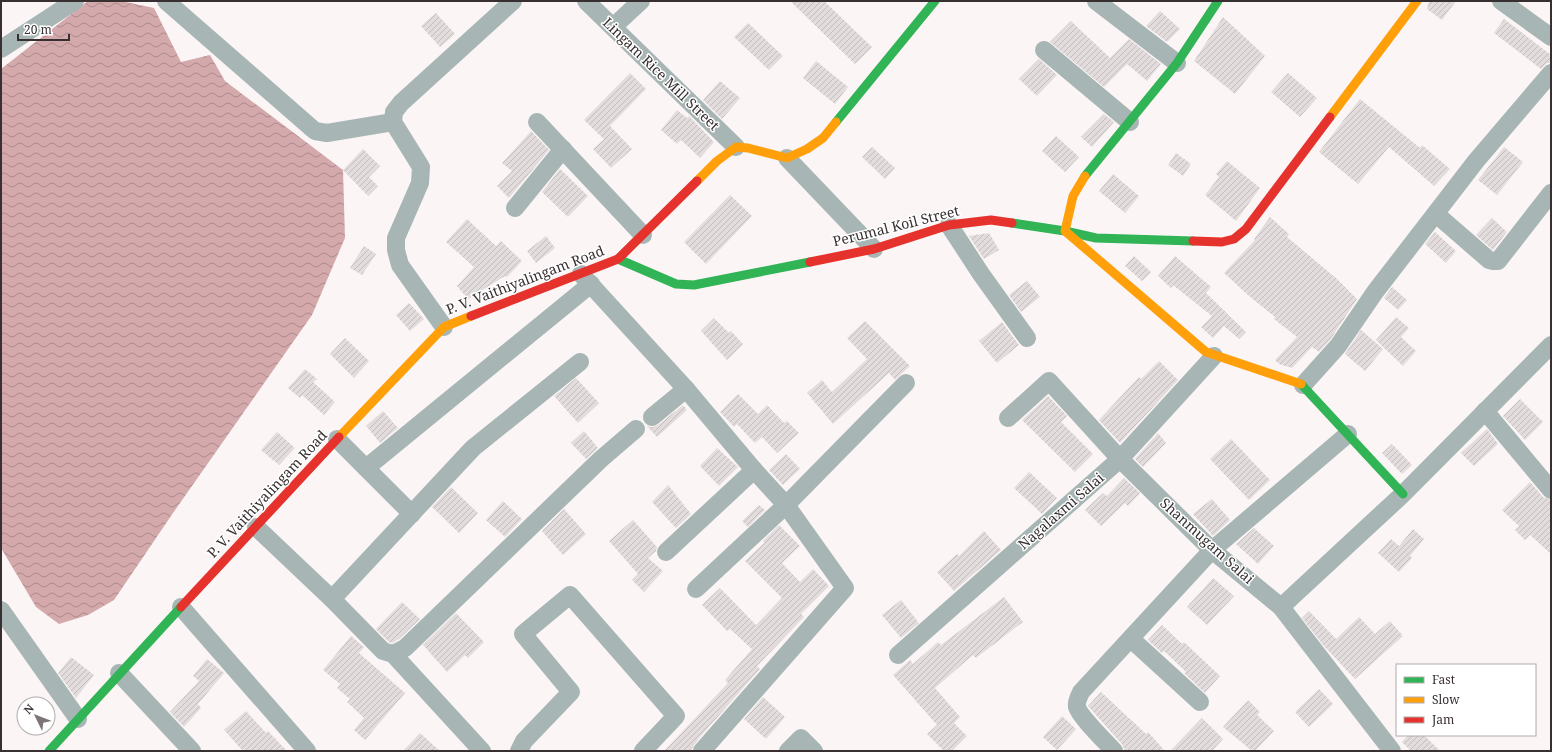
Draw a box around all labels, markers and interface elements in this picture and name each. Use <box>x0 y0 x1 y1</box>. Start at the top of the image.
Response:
street label: Lingam Rice Mill Street <box>599 13 724 134</box>
scale bar <box>18 16 69 42</box>
text: 20 m <box>24 21 52 38</box>
street label: Perumal Koil Street <box>831 201 961 250</box>
street label: P. V. Vaithiyalingam Road <box>443 240 607 318</box>
street label: P. V. Vaithiyalingam Road <box>202 425 331 562</box>
street label: Nagalaxmi Salai <box>1014 468 1108 553</box>
street label: Shanmugam Salai <box>1156 493 1259 588</box>
legend <box>1396 664 1536 736</box>
text: Fast <box>1432 671 1455 688</box>
text: Slow <box>1432 691 1460 708</box>
north arrow <box>16 696 56 736</box>
text: N <box>20 700 37 717</box>
text: Jam <box>1431 711 1454 728</box>

